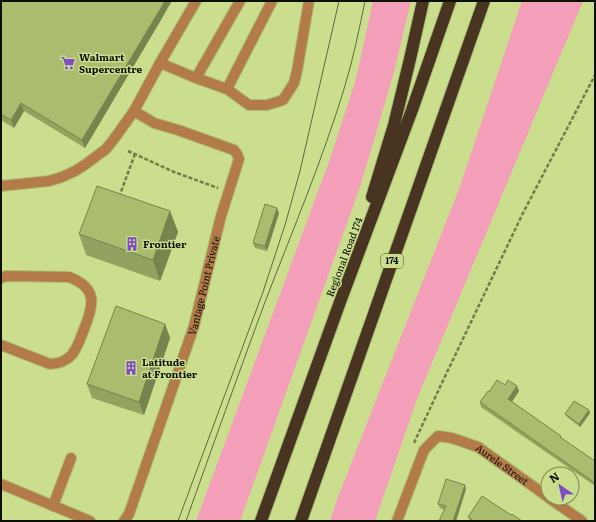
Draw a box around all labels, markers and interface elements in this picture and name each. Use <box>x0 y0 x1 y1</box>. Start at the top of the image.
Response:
place label: Walmart Supercentre <box>79 49 142 76</box>
supermarket icon: Walmart Supercentre <box>60 55 76 71</box>
street label: Regional Road 174 <box>321 214 366 299</box>
street label: Vantage Point Private <box>183 234 223 337</box>
building icon: Frontier <box>124 236 140 252</box>
place label: Frontier <box>143 236 187 251</box>
road number: 174 <box>381 254 403 268</box>
place label: Latitude at Frontier <box>142 354 198 381</box>
building icon: Latitude at Frontier <box>123 360 139 376</box>
street label: Aurele Street <box>473 440 532 488</box>
north arrow <box>540 466 580 506</box>
text: N <box>546 468 562 486</box>

